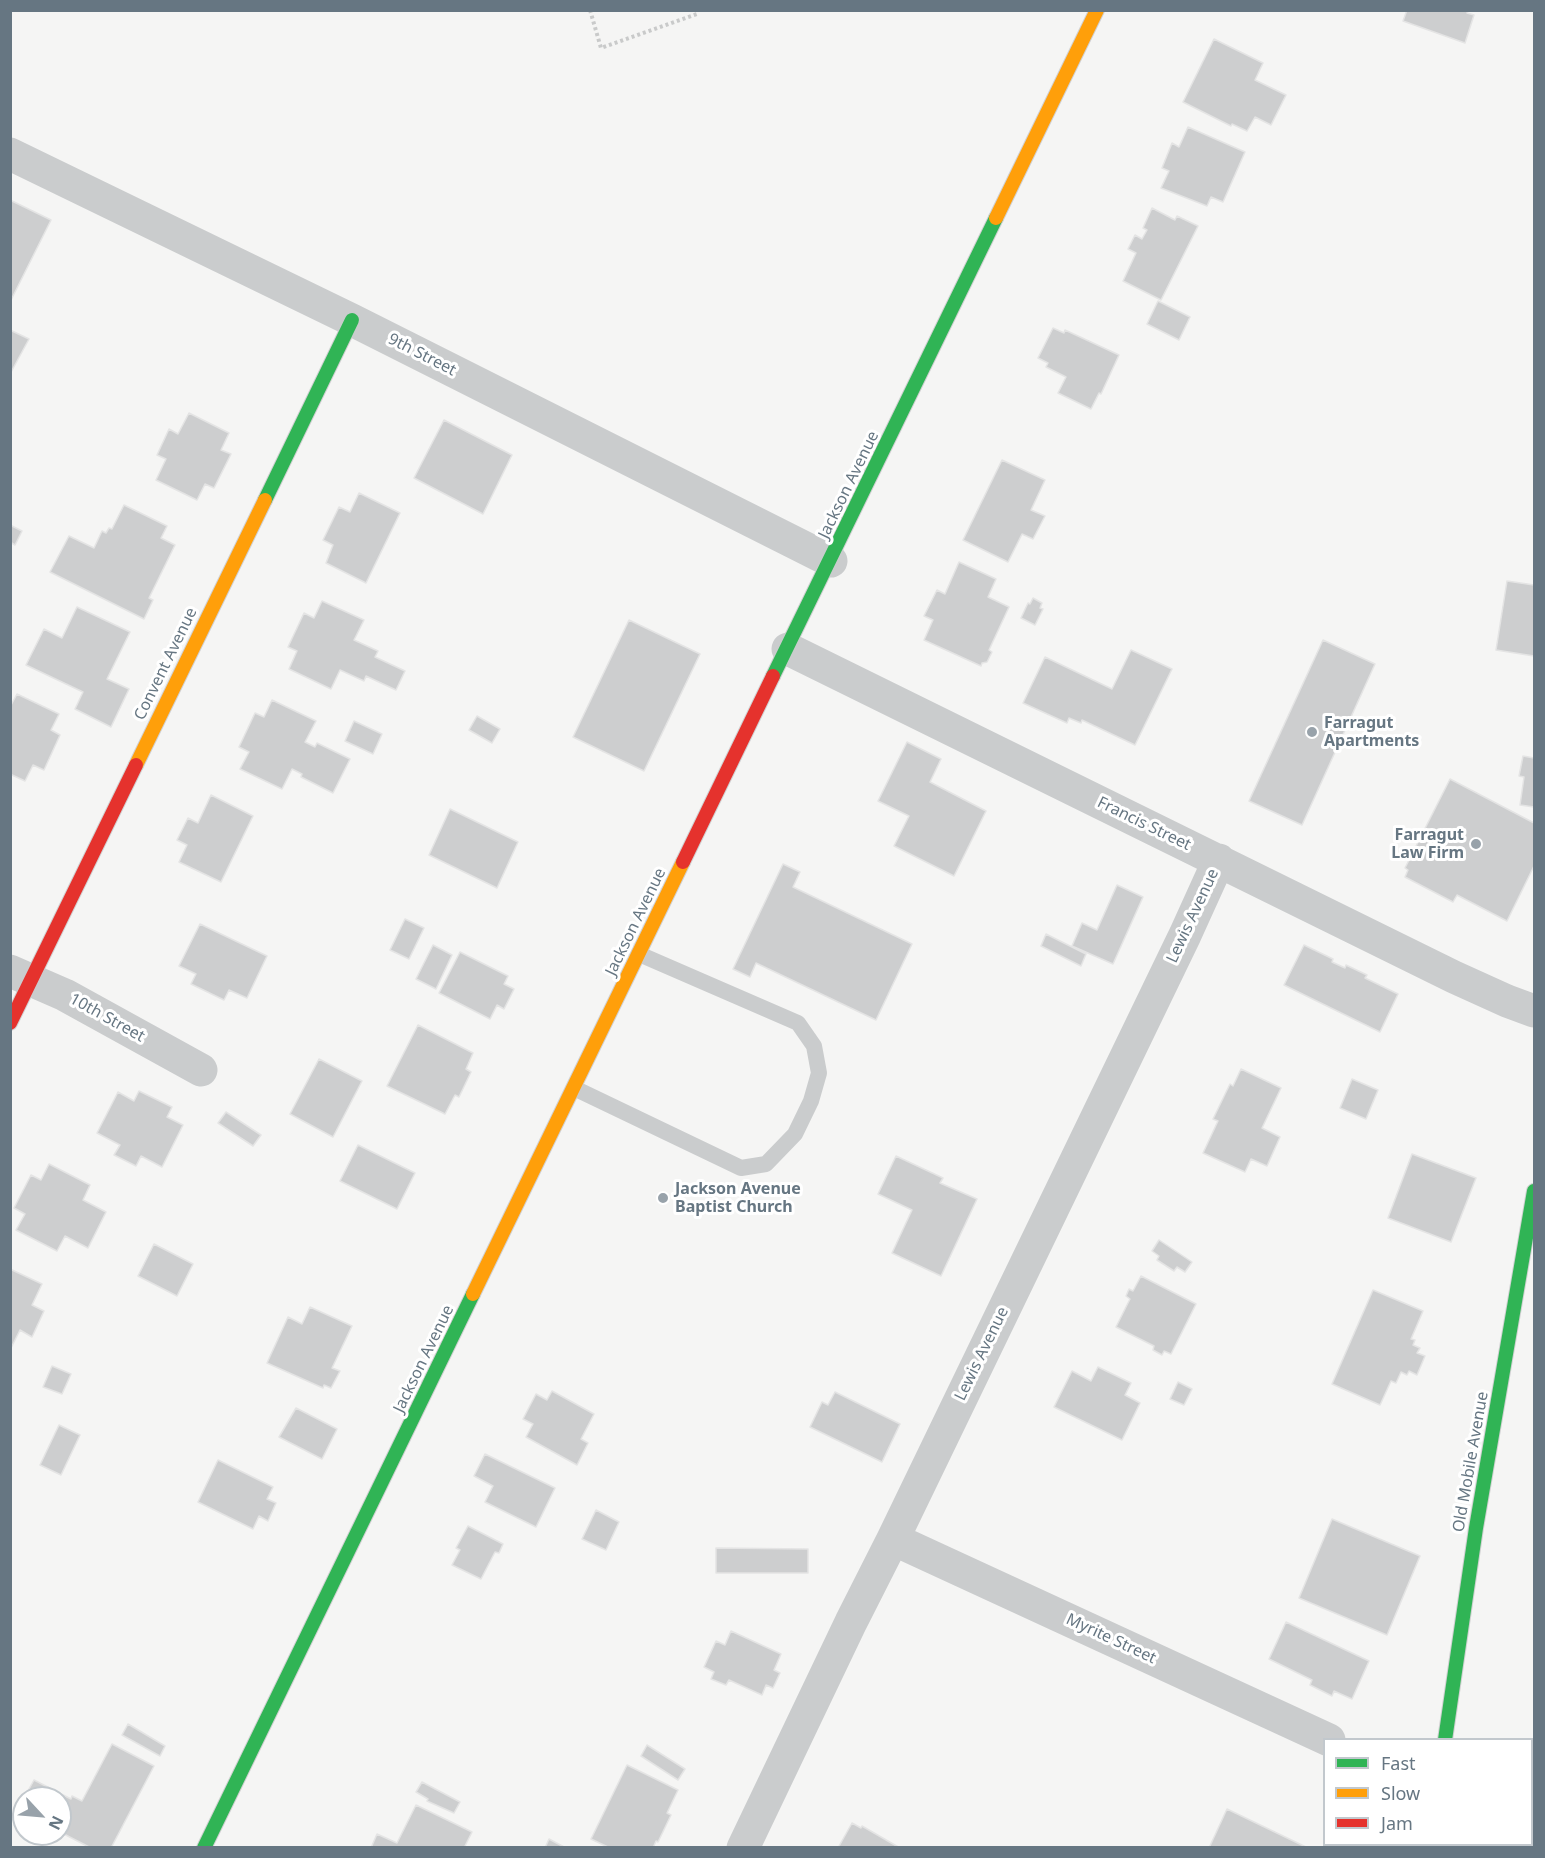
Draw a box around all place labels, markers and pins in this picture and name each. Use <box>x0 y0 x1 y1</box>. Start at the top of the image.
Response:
place label: Farragut Apartments <box>1324 713 1419 751</box>
marker: Farragut Apartments <box>1305 725 1319 739</box>
place label: Farragut Law Firm <box>1391 825 1464 863</box>
marker: Farragut Law Firm <box>1469 837 1483 851</box>
place label: Jackson Avenue Baptist Church <box>675 1179 801 1217</box>
marker: Jackson Avenue Baptist Church <box>656 1191 670 1205</box>

